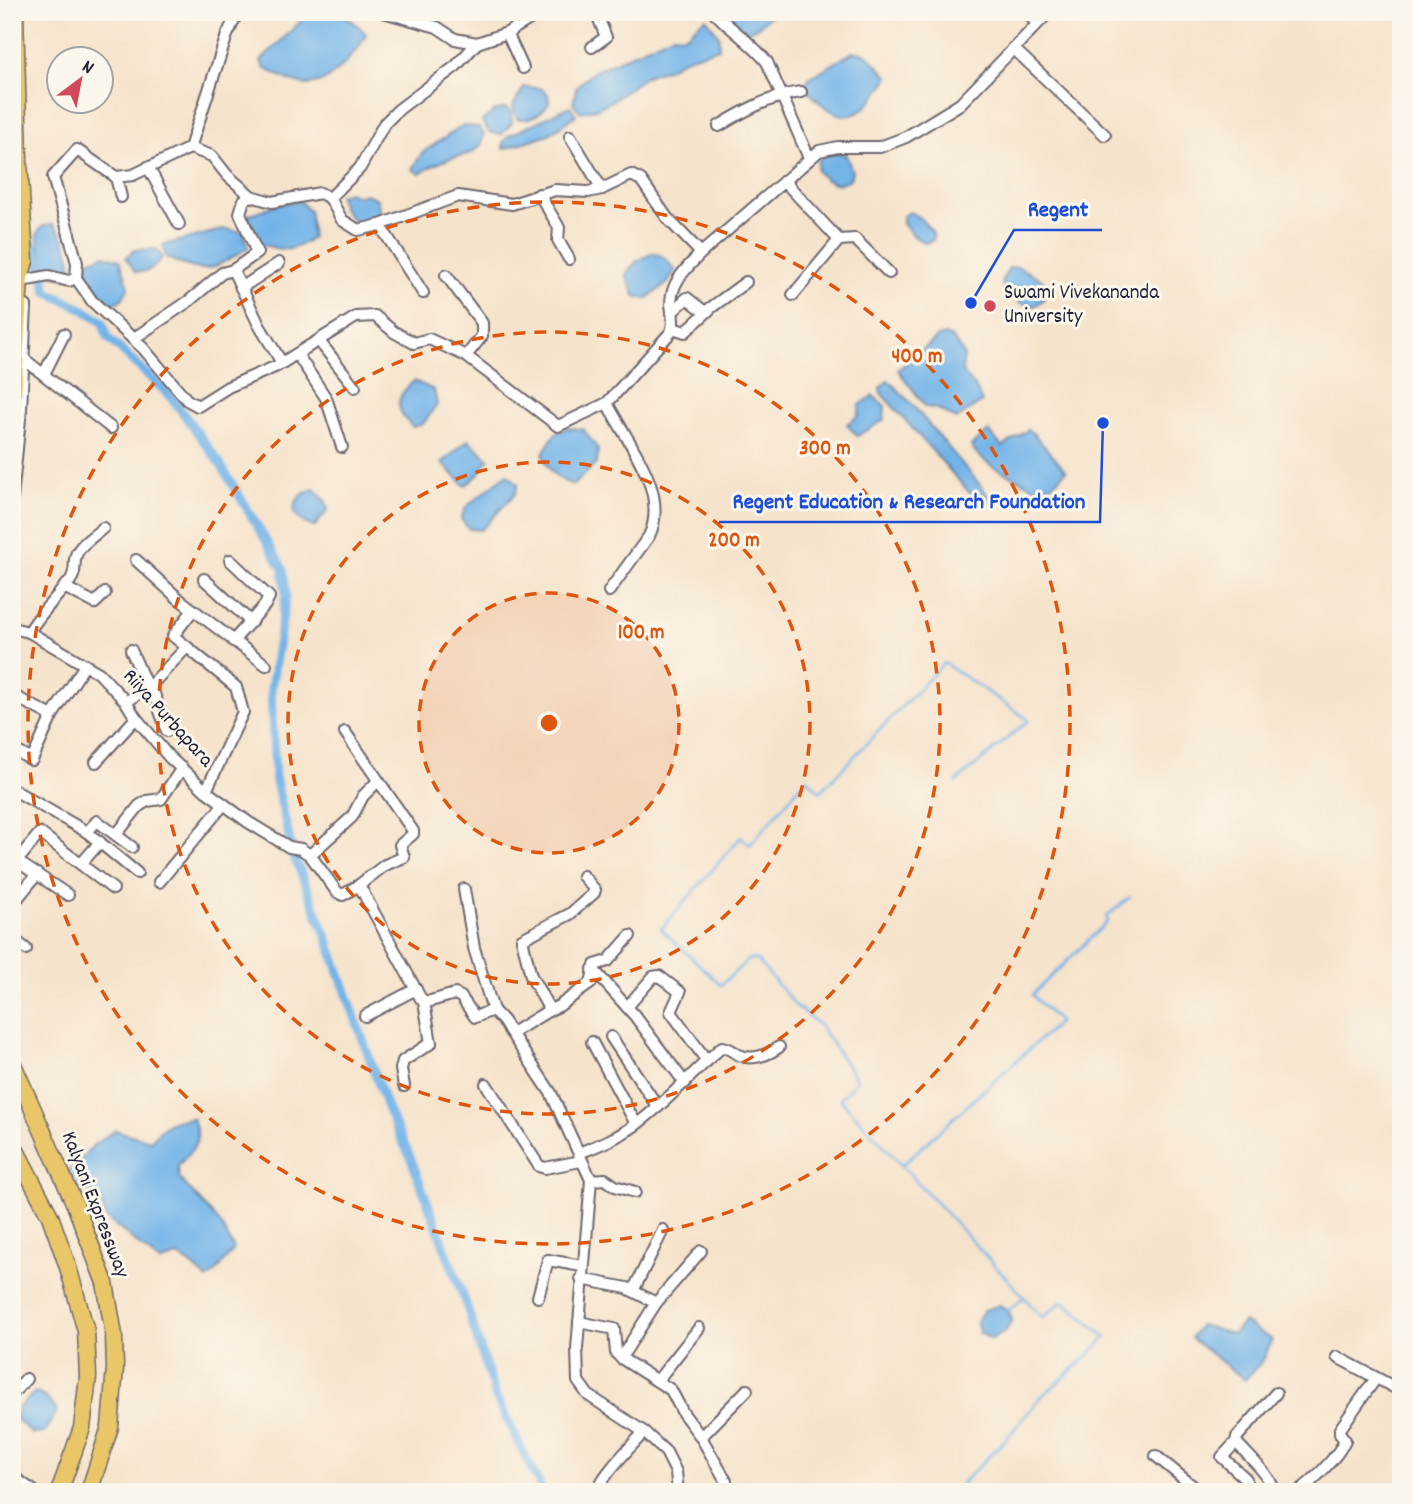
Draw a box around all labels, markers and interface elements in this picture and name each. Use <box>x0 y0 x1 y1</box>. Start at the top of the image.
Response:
north arrow <box>46 46 116 116</box>
text: N <box>76 55 98 82</box>
callout: Regent <box>1014 186 1102 230</box>
text: Regent <box>1028 195 1089 228</box>
place label: Swami Vivekananda University <box>1004 279 1160 333</box>
marker: Swami Vivekananda University <box>982 298 998 314</box>
text: 400 m <box>892 343 942 373</box>
text: 300 m <box>799 435 851 465</box>
callout: Regent Education & Research Foundation <box>719 478 1100 522</box>
text: Regent Education & Research Foundation <box>733 487 1086 520</box>
text: 200 m <box>708 527 760 557</box>
text: 100 m <box>618 619 664 649</box>
street label: Riiya Purbapara <box>115 663 220 776</box>
centre of rings <box>537 711 561 735</box>
street label: Kalyani Expressway <box>52 1127 136 1283</box>

